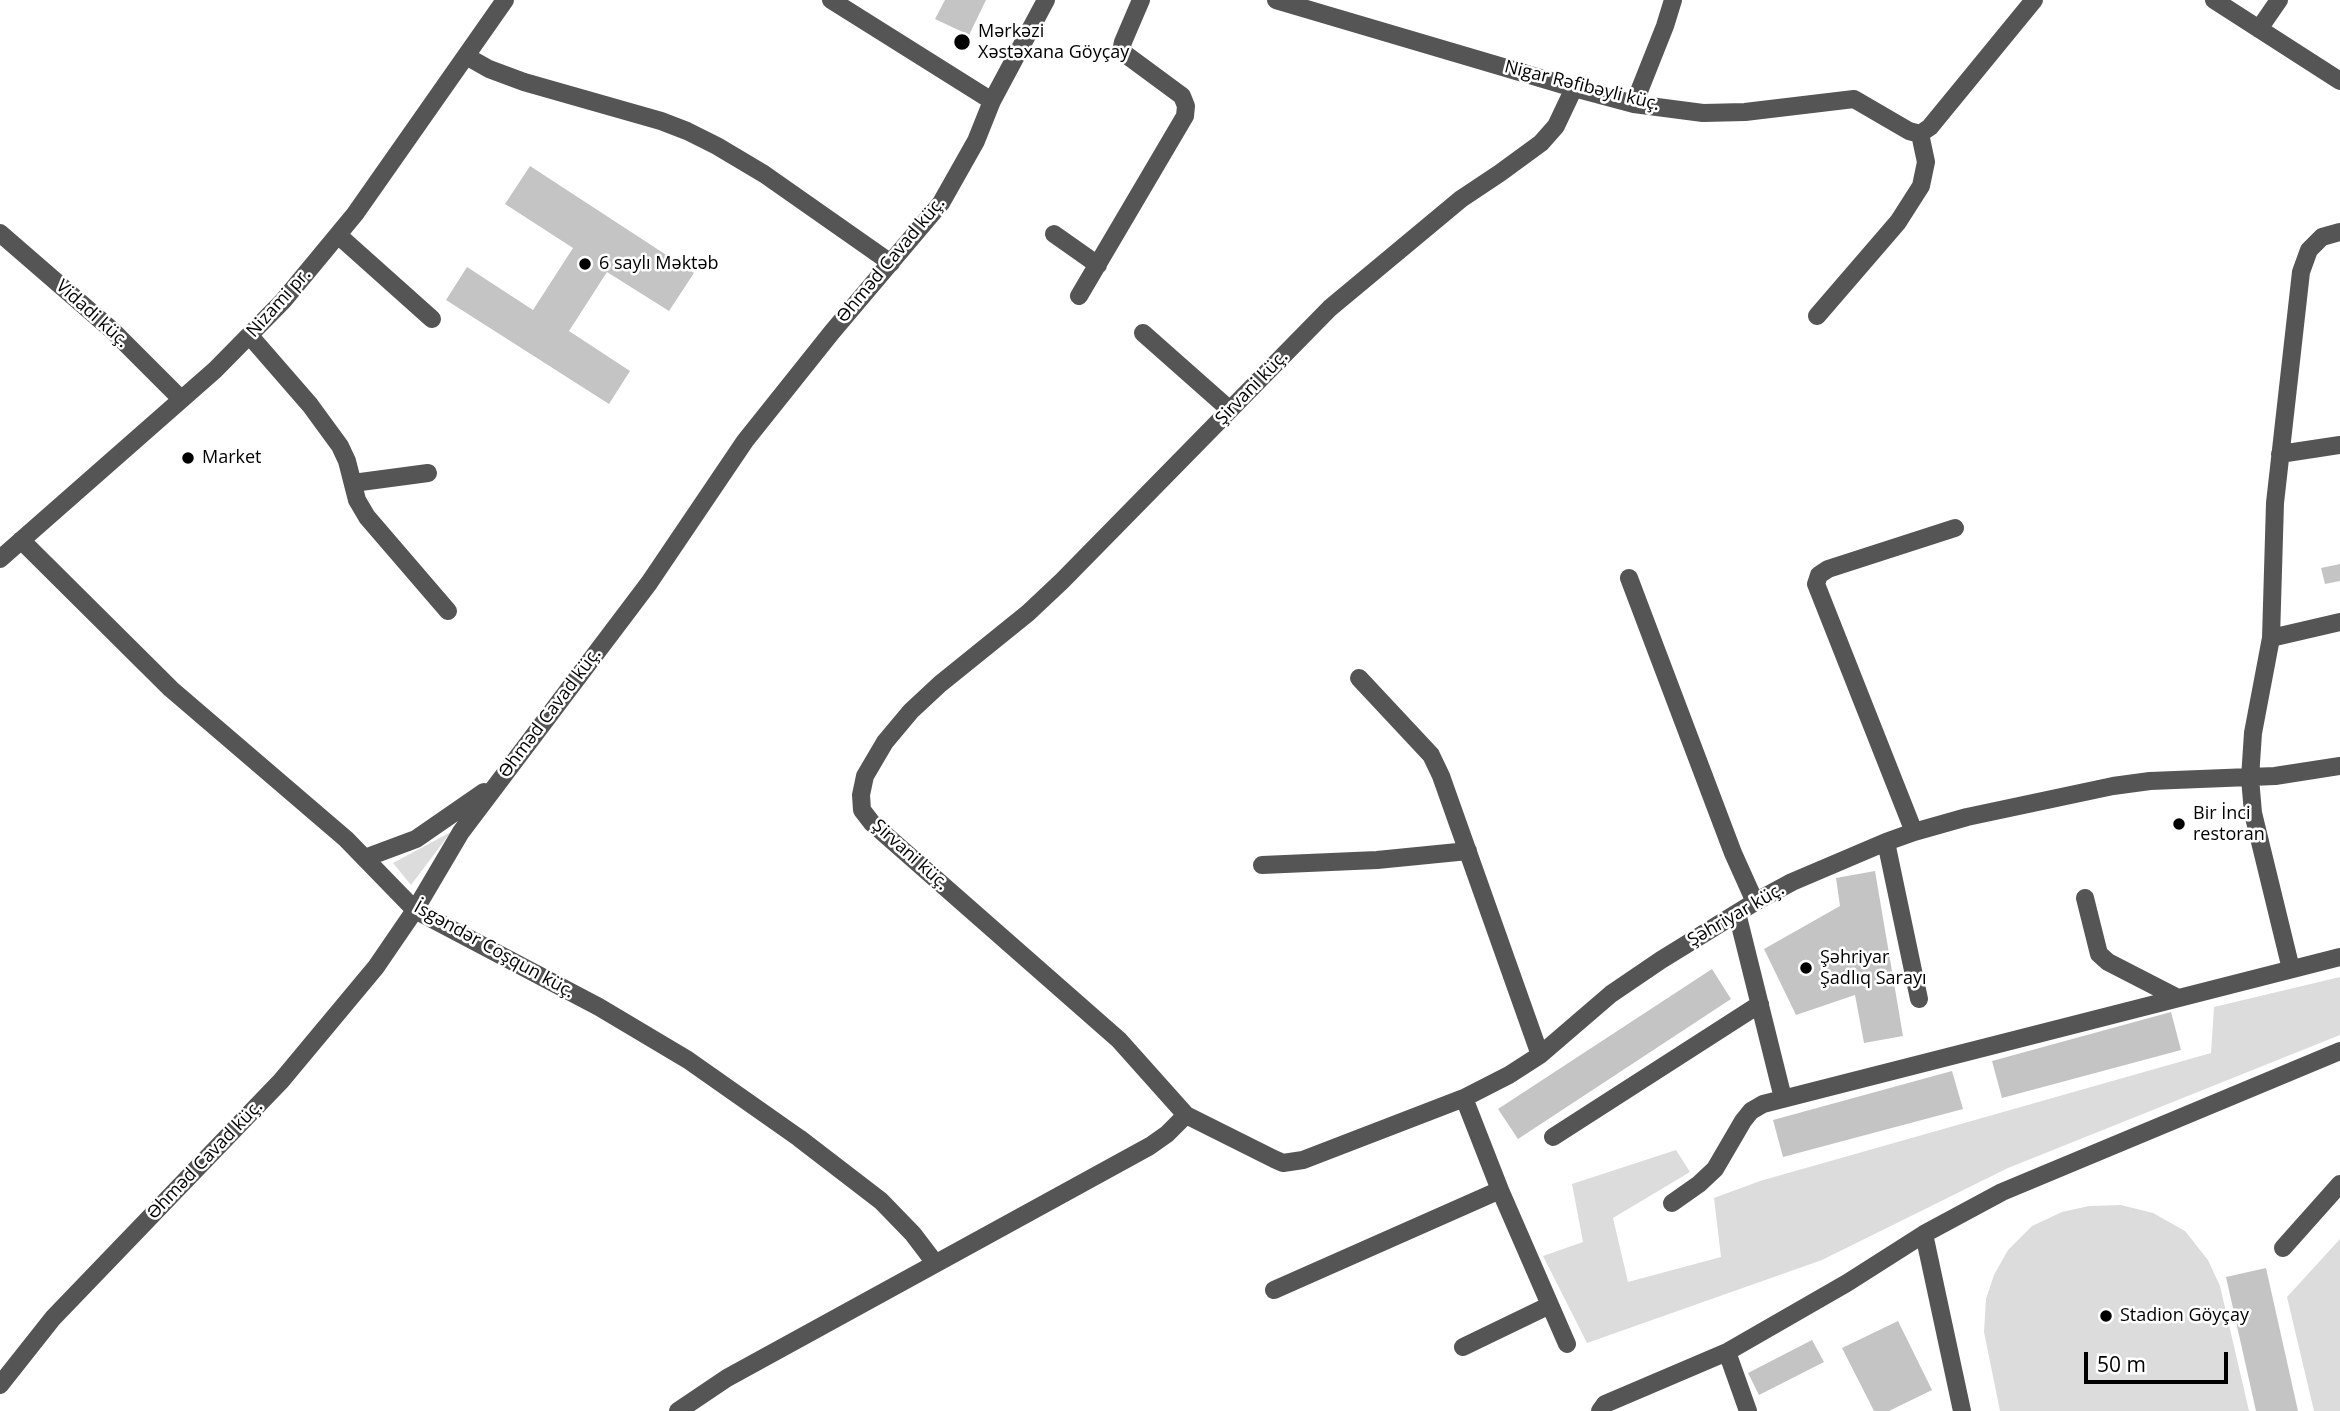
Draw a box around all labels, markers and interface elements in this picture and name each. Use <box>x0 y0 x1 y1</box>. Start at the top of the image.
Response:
place label: Mərkəzi Xəstəxana Göyçay <box>978 21 1129 64</box>
marker: Mərkəzi Xəstəxana Göyçay <box>952 32 972 52</box>
street label: Nigar Rəfibəyli küç. <box>1502 56 1662 116</box>
street label: Əhməd Cavad küç. <box>832 193 950 327</box>
place label: 6 saylı Məktəb <box>599 253 719 275</box>
marker: 6 saylı Məktəb <box>577 256 593 272</box>
street label: Nizami pr. <box>242 264 316 342</box>
street label: Vidadi küç. <box>51 276 133 352</box>
street label: Şirvani küç. <box>1211 346 1293 430</box>
place label: Market <box>202 447 262 469</box>
marker: Market <box>180 450 196 466</box>
street label: Əhməd Cavad küç. <box>494 644 606 782</box>
place label: Bir İnci restoran <box>2193 803 2265 846</box>
street label: Şirvani küç. <box>868 815 952 895</box>
marker: Bir İnci restoran <box>2171 816 2187 832</box>
street label: Şəhriyar küç. <box>1684 879 1788 951</box>
street label: İsgəndər Coşqun küç. <box>410 897 578 1003</box>
place label: Şəhriyar Şadlıq Sarayı <box>1820 947 1926 990</box>
marker: Şəhriyar Şadlıq Sarayı <box>1798 960 1814 976</box>
street label: Əhməd Cavad küç. <box>143 1096 267 1224</box>
place label: Stadion Göyçay <box>2120 1305 2249 1327</box>
marker: Stadion Göyçay <box>2098 1308 2114 1324</box>
scale bar <box>2088 1338 2232 1382</box>
text: 50 m <box>2097 1350 2146 1378</box>

